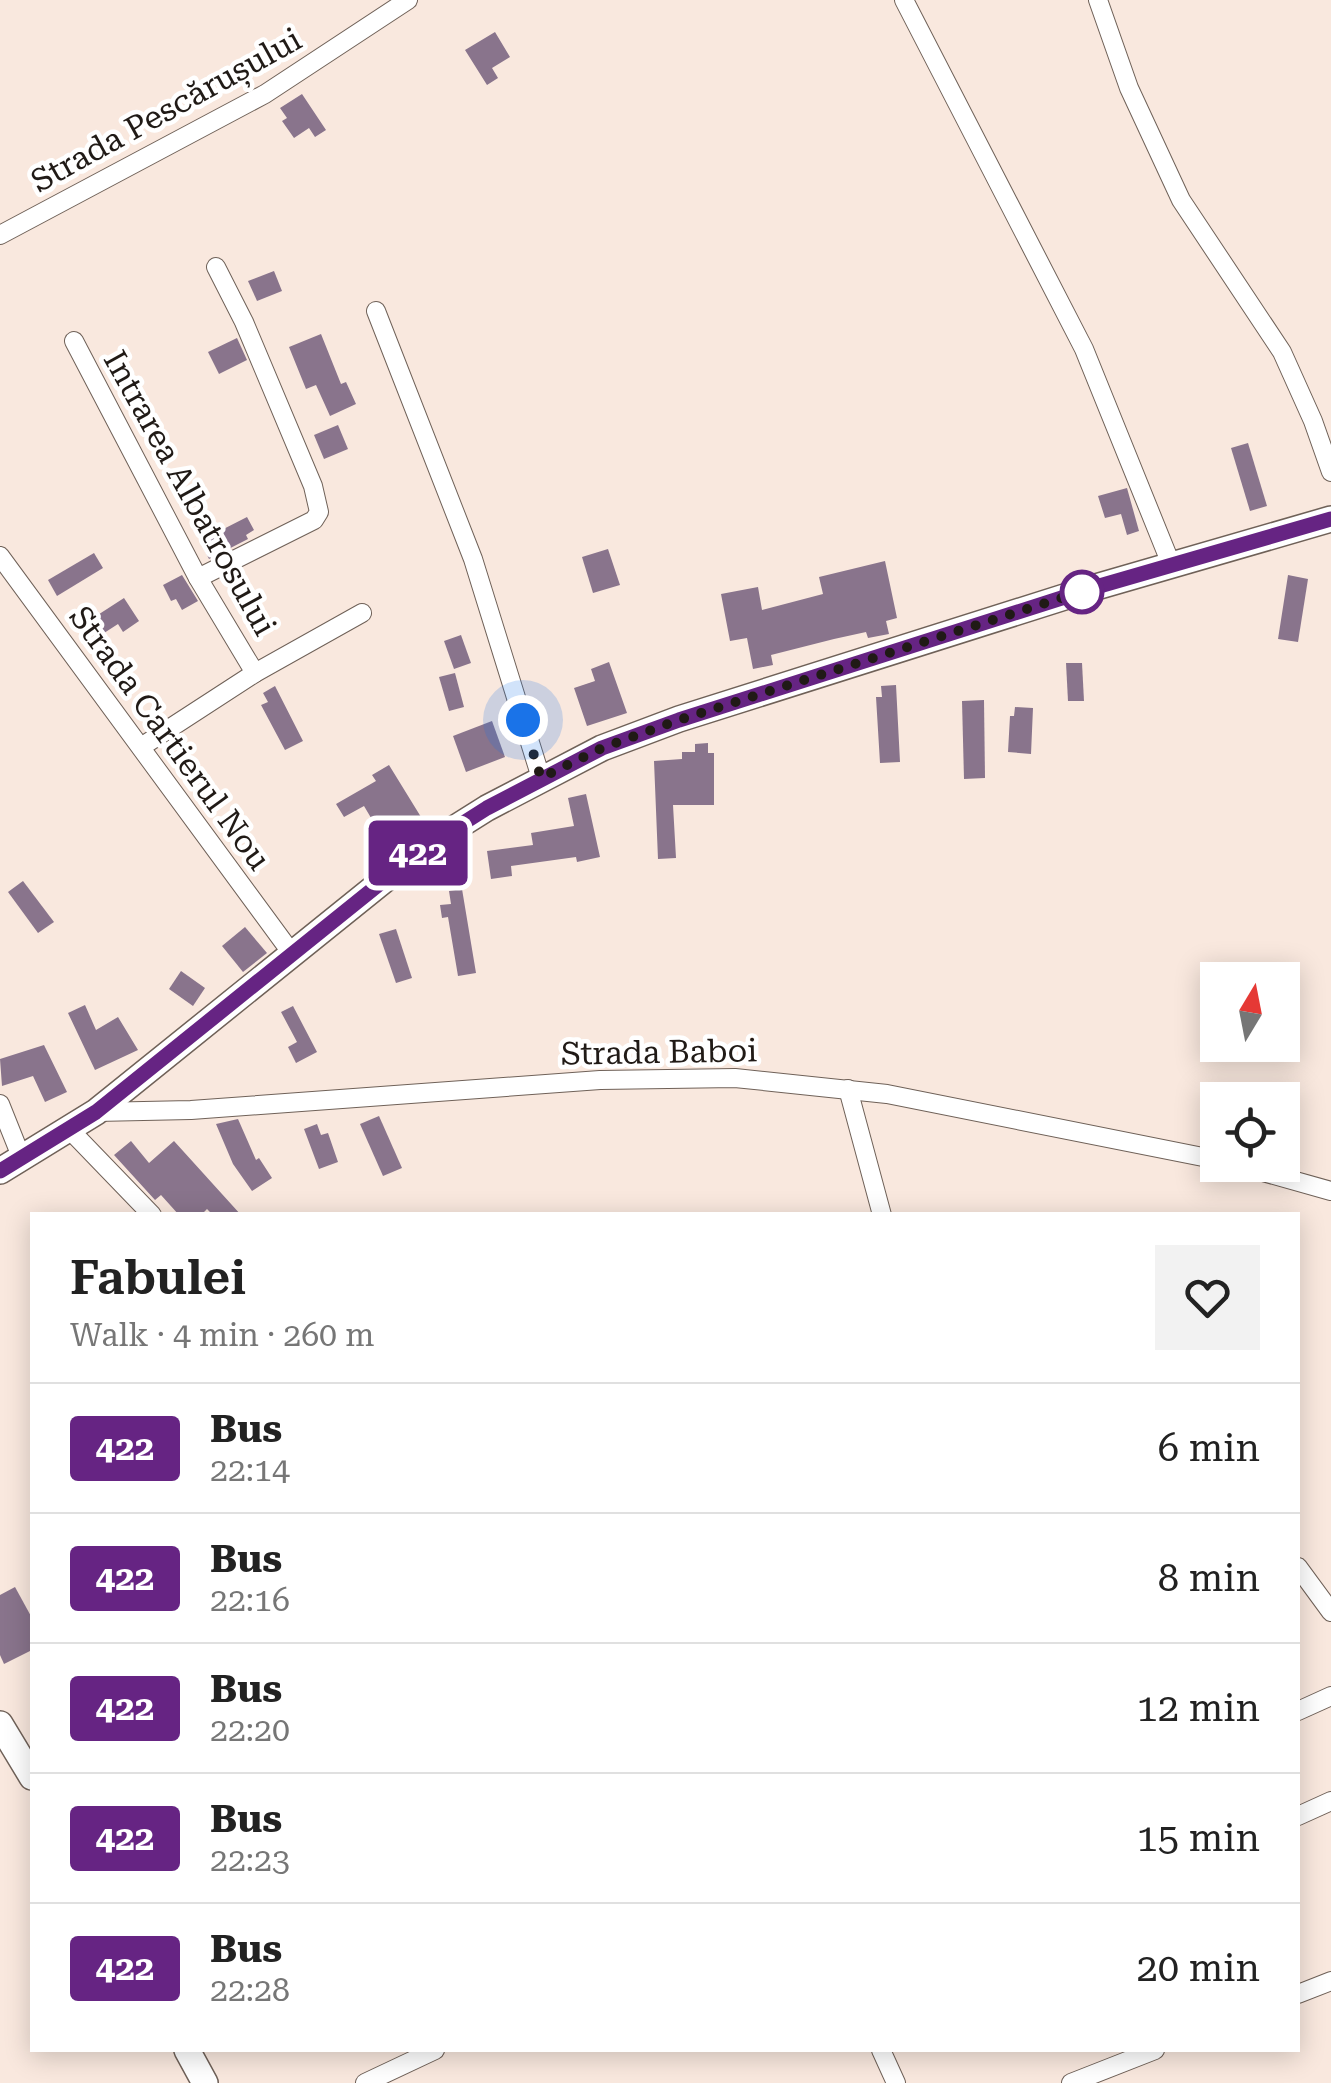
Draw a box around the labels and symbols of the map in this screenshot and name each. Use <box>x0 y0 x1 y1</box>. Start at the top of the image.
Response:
street label: Strada Pescărușului <box>24 20 309 202</box>
street label: Intrarea Albatrosului <box>96 344 284 642</box>
unlabelled marker <box>1061 571 1103 613</box>
street label: Strada Cartierul Nou <box>61 599 279 877</box>
your location <box>498 695 548 745</box>
line badge: 422 <box>360 820 476 886</box>
north arrow <box>1200 962 1300 1062</box>
street label: Strada Baboi <box>560 1031 758 1073</box>

